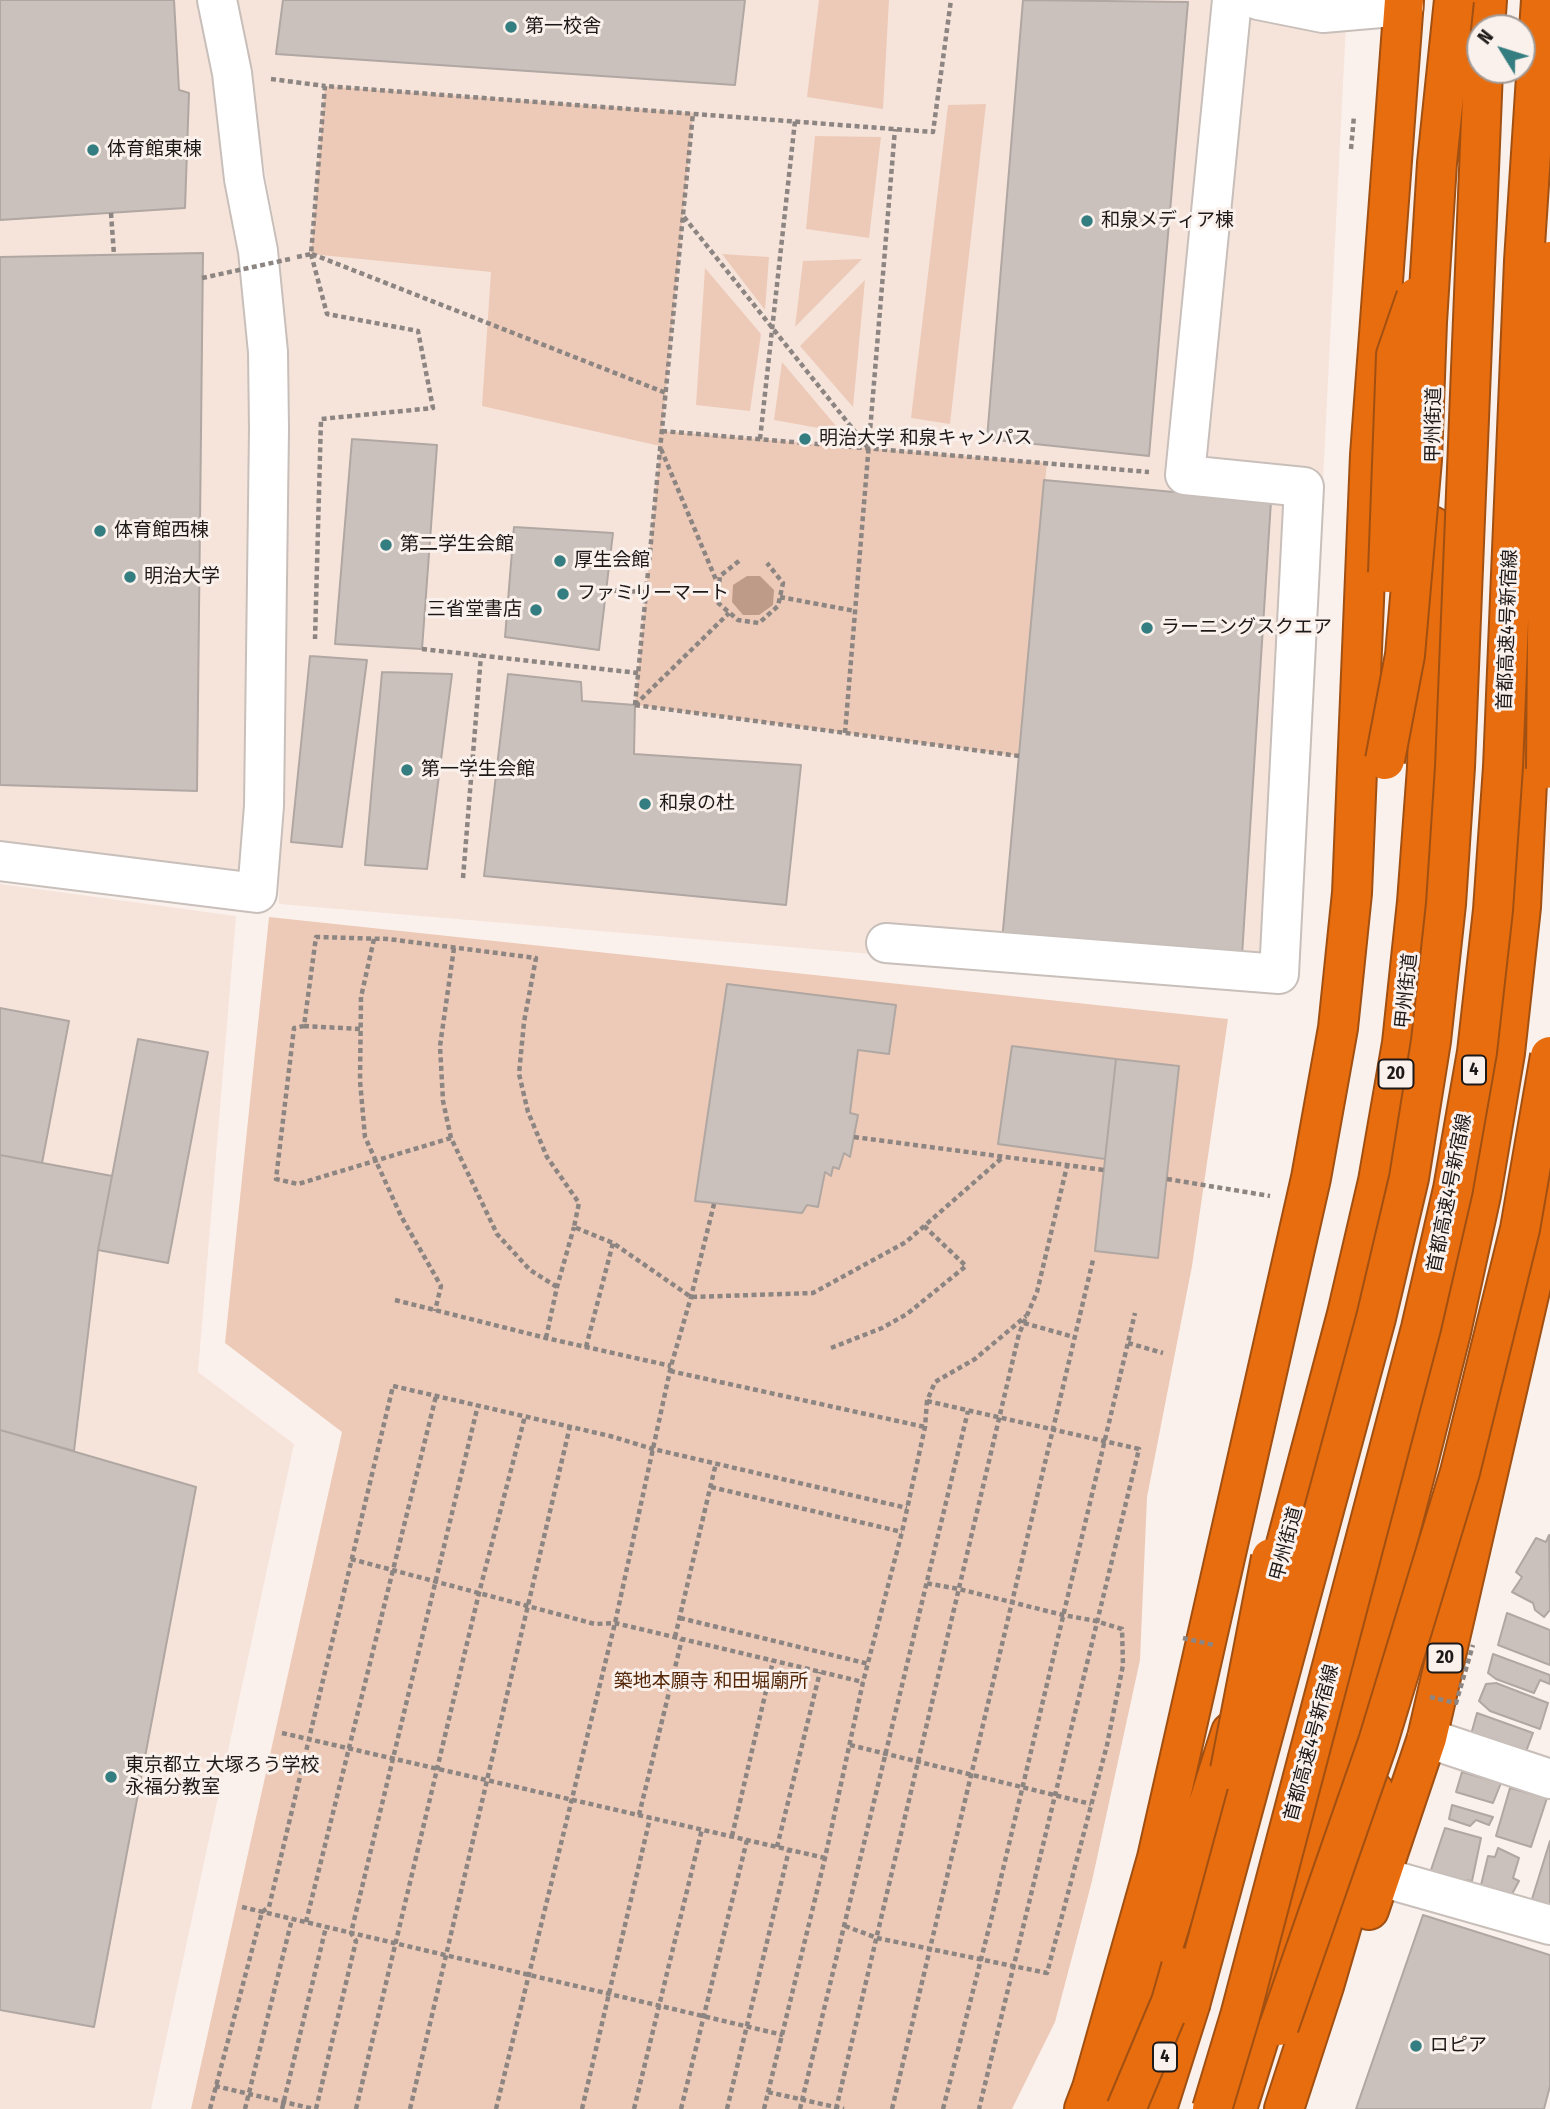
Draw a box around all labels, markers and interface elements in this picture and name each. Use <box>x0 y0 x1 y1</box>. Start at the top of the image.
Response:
north arrow <box>1466 14 1536 84</box>
place label: 第一校舎 <box>525 16 601 38</box>
marker: 第一校舎 <box>503 19 519 35</box>
text: N <box>1473 25 1498 49</box>
place label: 体育館東棟 <box>107 139 202 161</box>
marker: 体育館東棟 <box>85 142 101 158</box>
place label: 和泉メディア棟 <box>1101 210 1234 232</box>
marker: 和泉メディア棟 <box>1079 213 1095 229</box>
street label: 甲州街道 <box>1422 387 1446 463</box>
place label: 明治大学 和泉キャンパス <box>819 428 1032 450</box>
marker: 明治大学 和泉キャンパス <box>797 431 813 447</box>
place label: 体育館西棟 <box>114 520 209 542</box>
marker: 体育館西棟 <box>92 523 108 539</box>
place label: 第二学生会館 <box>400 534 514 556</box>
marker: 第二学生会館 <box>378 537 394 553</box>
street label: 首都高速4号新宿線 <box>1494 549 1522 711</box>
place label: 厚生会館 <box>574 550 650 572</box>
marker: 厚生会館 <box>552 553 568 569</box>
place label: 明治大学 <box>144 566 220 588</box>
marker: 明治大学 <box>122 569 138 585</box>
place label: ファミリーマート <box>577 583 729 605</box>
marker: ファミリーマート <box>555 586 571 602</box>
place label: 三省堂書店 <box>427 599 522 621</box>
marker: 三省堂書店 <box>528 602 544 618</box>
place label: ラーニングスクエア <box>1161 617 1332 639</box>
marker: ラーニングスクエア <box>1139 620 1155 636</box>
place label: 第一学生会館 <box>421 759 535 781</box>
marker: 第一学生会館 <box>399 762 415 778</box>
place label: 和泉の杜 <box>659 793 735 815</box>
marker: 和泉の杜 <box>637 796 653 812</box>
street label: 甲州街道 <box>1392 952 1422 1030</box>
road number: 4 <box>1462 1056 1486 1084</box>
road number: 20 <box>1378 1059 1414 1088</box>
street label: 首都高速4号新宿線 <box>1423 1112 1477 1274</box>
street label: 甲州街道 <box>1266 1504 1308 1584</box>
road number: 20 <box>1428 1644 1462 1672</box>
street label: 首都高速4号新宿線 <box>1280 1662 1344 1824</box>
park label: 築地本願寺 和田堀廟所 <box>614 1671 808 1693</box>
place label: 東京都立 大塚ろう学校 永福分教室 <box>125 1755 319 1799</box>
marker: 東京都立 大塚ろう学校 永福分教室 <box>103 1769 119 1785</box>
place label: ロピア <box>1430 2035 1487 2057</box>
marker: ロピア <box>1408 2038 1424 2054</box>
road number: 4 <box>1153 2042 1177 2071</box>

